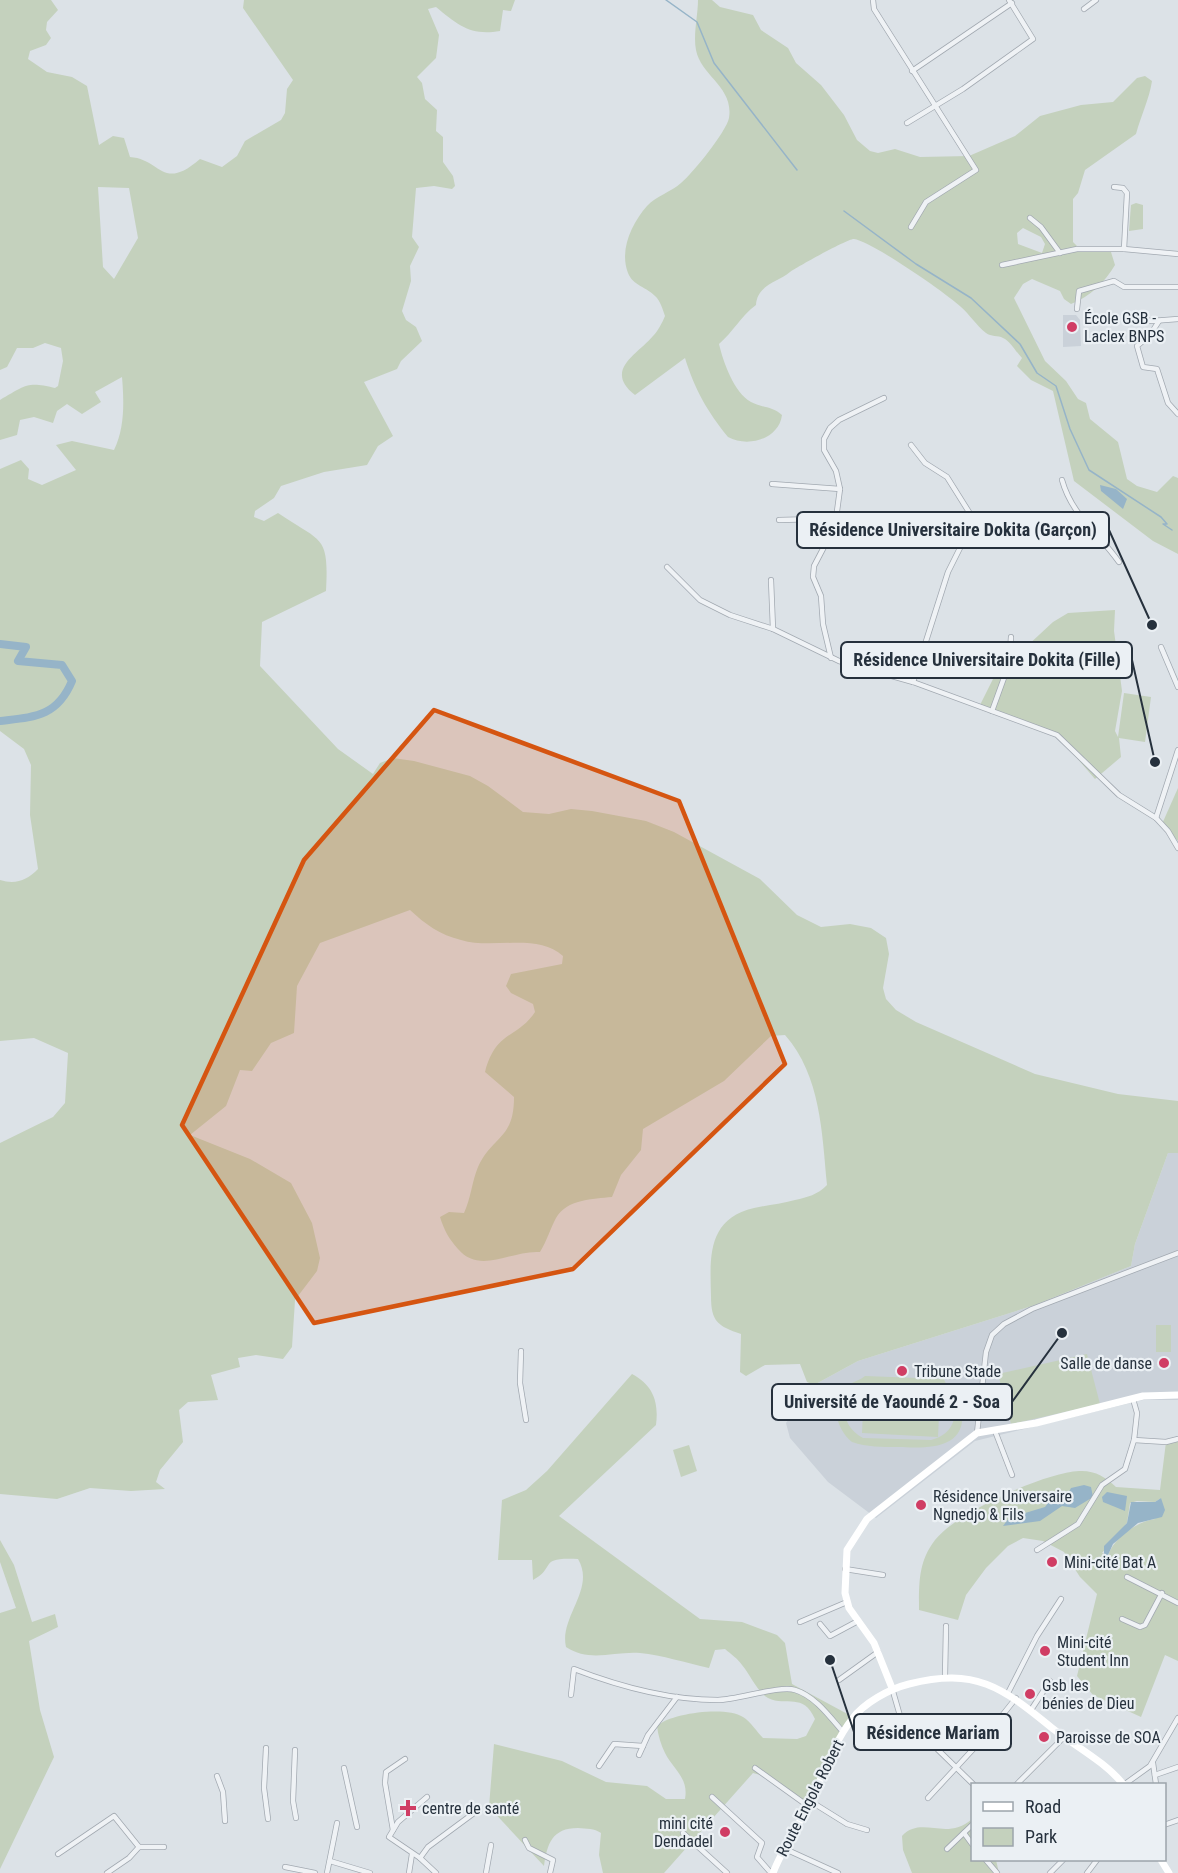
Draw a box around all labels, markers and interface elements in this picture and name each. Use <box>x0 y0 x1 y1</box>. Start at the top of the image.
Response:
place label: École GSB - Laclex BNPS <box>1084 309 1164 346</box>
marker: École GSB - Laclex BNPS <box>1065 320 1079 334</box>
callout: Résidence Universitaire Dokita (Garçon) <box>797 512 1109 548</box>
text: Résidence Universitaire Dokita (Garçon) <box>809 519 1097 541</box>
callout: Résidence Universitaire Dokita (Fille) <box>841 642 1132 678</box>
text: Résidence Universitaire Dokita (Fille) <box>853 649 1121 671</box>
place label: Salle de danse <box>1060 1354 1152 1373</box>
marker: Salle de danse <box>1157 1356 1171 1370</box>
place label: Tribune Stade <box>914 1362 1001 1381</box>
marker: Tribune Stade <box>895 1364 909 1378</box>
callout: Université de Yaoundé 2 - Soa <box>772 1384 1012 1420</box>
text: Université de Yaoundé 2 - Soa <box>784 1391 1000 1412</box>
place label: Résidence Universaire Ngnedjo & Fils <box>933 1487 1072 1524</box>
marker: Résidence Universaire Ngnedjo & Fils <box>914 1498 928 1512</box>
place label: Mini-cité Bat A <box>1064 1553 1156 1572</box>
marker: Mini-cité Bat A <box>1045 1555 1059 1569</box>
place label: Mini-cité Student Inn <box>1057 1633 1129 1670</box>
marker: Mini-cité Student Inn <box>1038 1644 1052 1658</box>
place label: Gsb les bénies de Dieu <box>1042 1676 1134 1713</box>
marker: Gsb les bénies de Dieu <box>1023 1687 1037 1701</box>
callout: Résidence Mariam <box>854 1714 1011 1750</box>
text: Résidence Mariam <box>866 1722 1000 1743</box>
place label: Paroisse de SOA <box>1056 1728 1161 1747</box>
marker: Paroisse de SOA <box>1037 1730 1051 1744</box>
street label: Route Engola Robert <box>772 1736 848 1860</box>
legend <box>971 1783 1166 1861</box>
text: Road <box>1025 1796 1061 1817</box>
marker: centre de santé <box>399 1799 417 1817</box>
place label: centre de santé <box>422 1799 519 1818</box>
place label: mini cité Dendadel <box>654 1814 713 1851</box>
marker: mini cité Dendadel <box>718 1825 732 1839</box>
text: Park <box>1025 1826 1057 1847</box>

